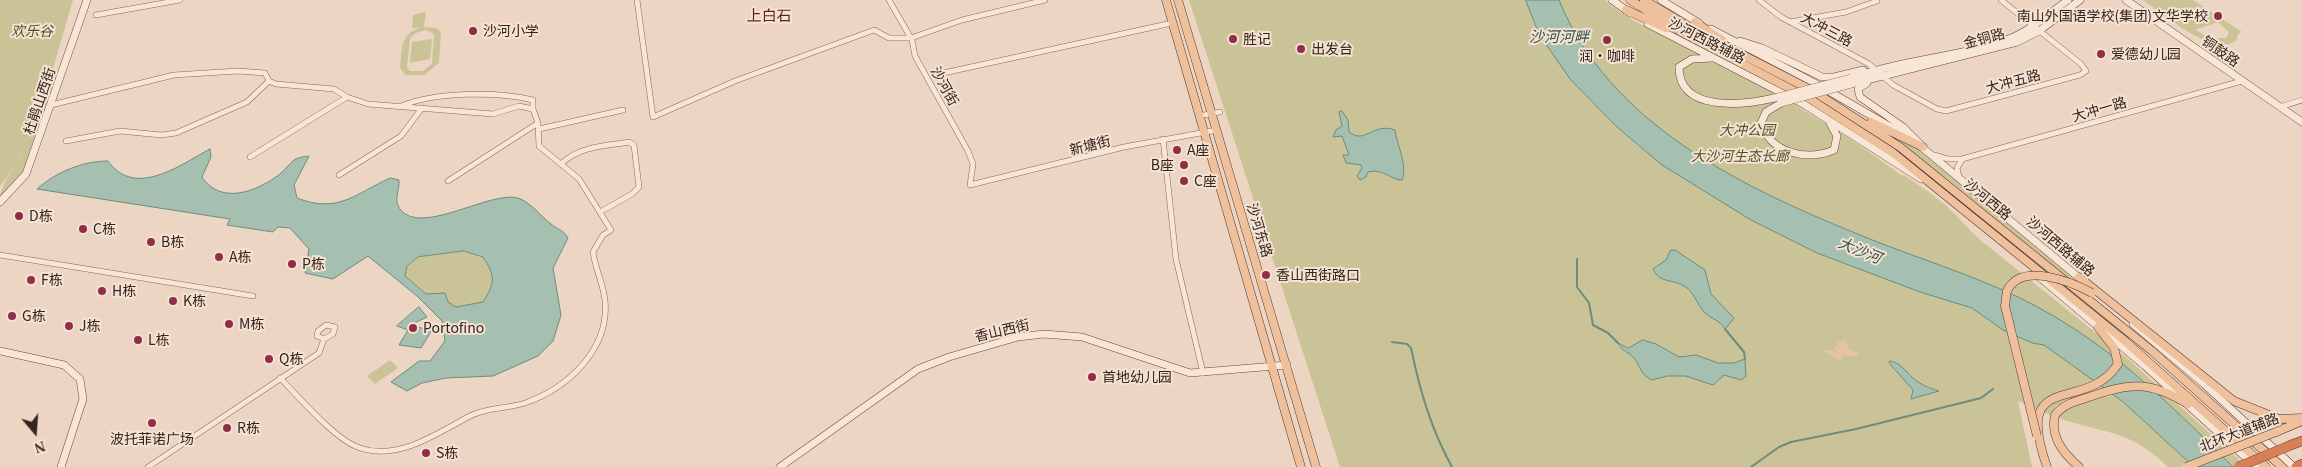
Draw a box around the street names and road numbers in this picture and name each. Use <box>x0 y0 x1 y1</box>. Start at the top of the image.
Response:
street label: 大冲三路 <box>1798 8 1856 50</box>
street label: 沙河西路辅路 <box>1666 13 1748 67</box>
street label: 金铜路 <box>1962 24 2006 52</box>
street label: 铜鼓路 <box>2199 32 2243 70</box>
street label: 沙河街 <box>927 64 963 108</box>
street label: 杜鹃山西街 <box>20 65 58 137</box>
street label: 大冲五路 <box>1984 66 2042 96</box>
street label: 大冲一路 <box>2070 93 2128 125</box>
street label: 新塘街 <box>1068 132 1112 158</box>
street label: 沙河西路 <box>1961 175 2015 223</box>
street label: 沙河东路 <box>1244 201 1276 259</box>
street label: 沙河西路辅路 <box>2023 213 2099 279</box>
street label: 香山西街 <box>973 316 1031 344</box>
street label: 北环大道辅路 <box>2197 409 2281 455</box>

